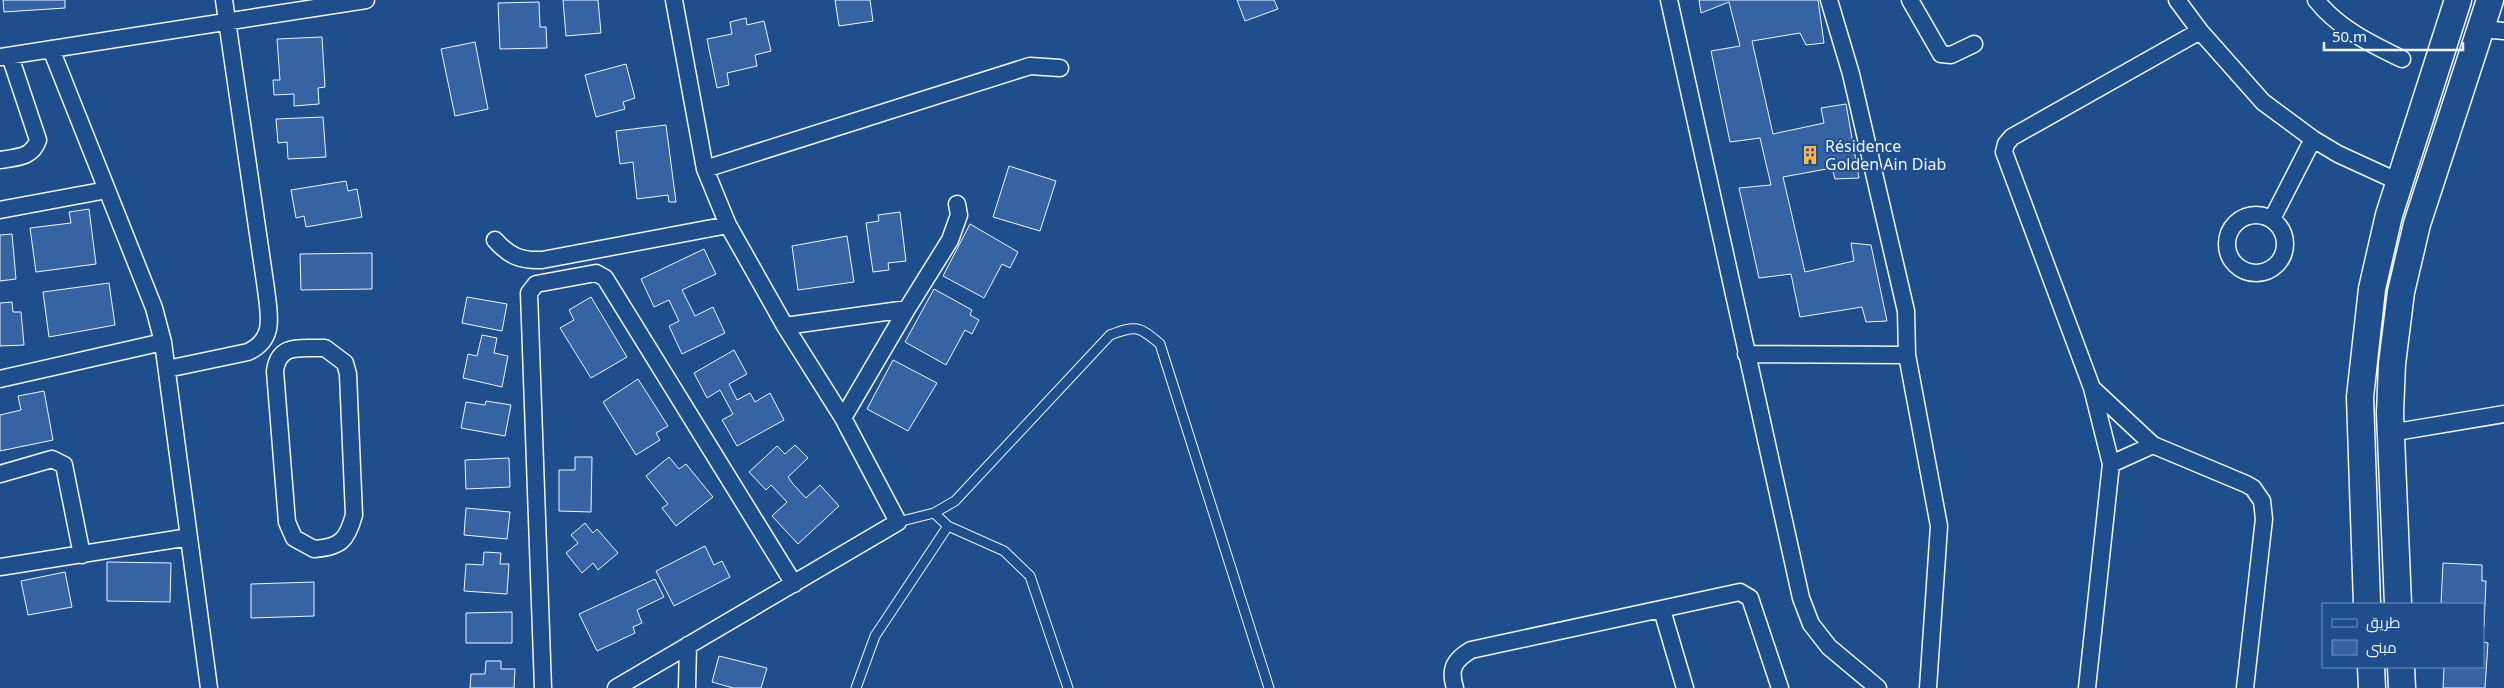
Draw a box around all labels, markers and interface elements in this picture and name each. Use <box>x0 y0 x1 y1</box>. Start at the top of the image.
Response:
scale bar <box>2324 20 2463 52</box>
text: 50 m <box>2332 26 2367 46</box>
place label: Résidence Golden Ain Diab <box>1825 135 1946 175</box>
building icon: Résidence Golden Ain Diab <box>1799 144 1821 166</box>
legend <box>2322 603 2484 668</box>
text: طريق <box>2366 612 2400 633</box>
text: مبنى <box>2366 637 2397 658</box>

